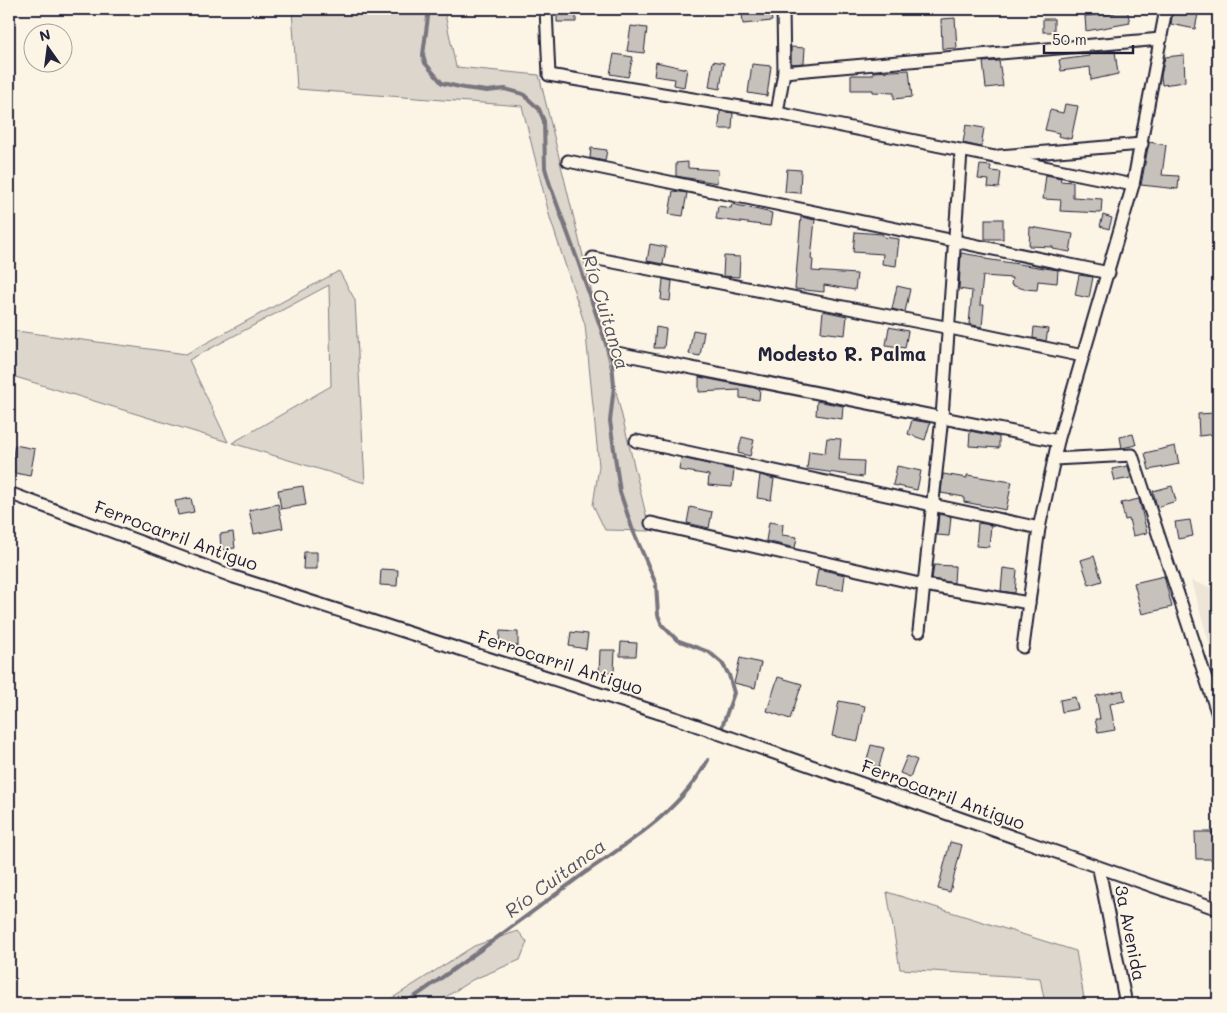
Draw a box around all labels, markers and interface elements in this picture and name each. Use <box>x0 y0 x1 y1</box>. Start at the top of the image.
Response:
north arrow <box>22 22 72 72</box>
scale bar <box>1044 22 1133 54</box>
text: N <box>37 24 52 45</box>
text: 50 m <box>1052 29 1087 49</box>
water label: Río Cuitanca <box>577 251 636 372</box>
district label: Modesto R. Palma <box>757 341 927 366</box>
street label: Ferrocarril Antiguo <box>91 494 262 576</box>
street label: Ferrocarril Antiguo <box>475 624 646 700</box>
street label: Ferrocarril Antiguo <box>858 753 1029 835</box>
water label: Río Cuitanca <box>499 833 610 923</box>
street label: 3a Avenida <box>1110 883 1152 983</box>

